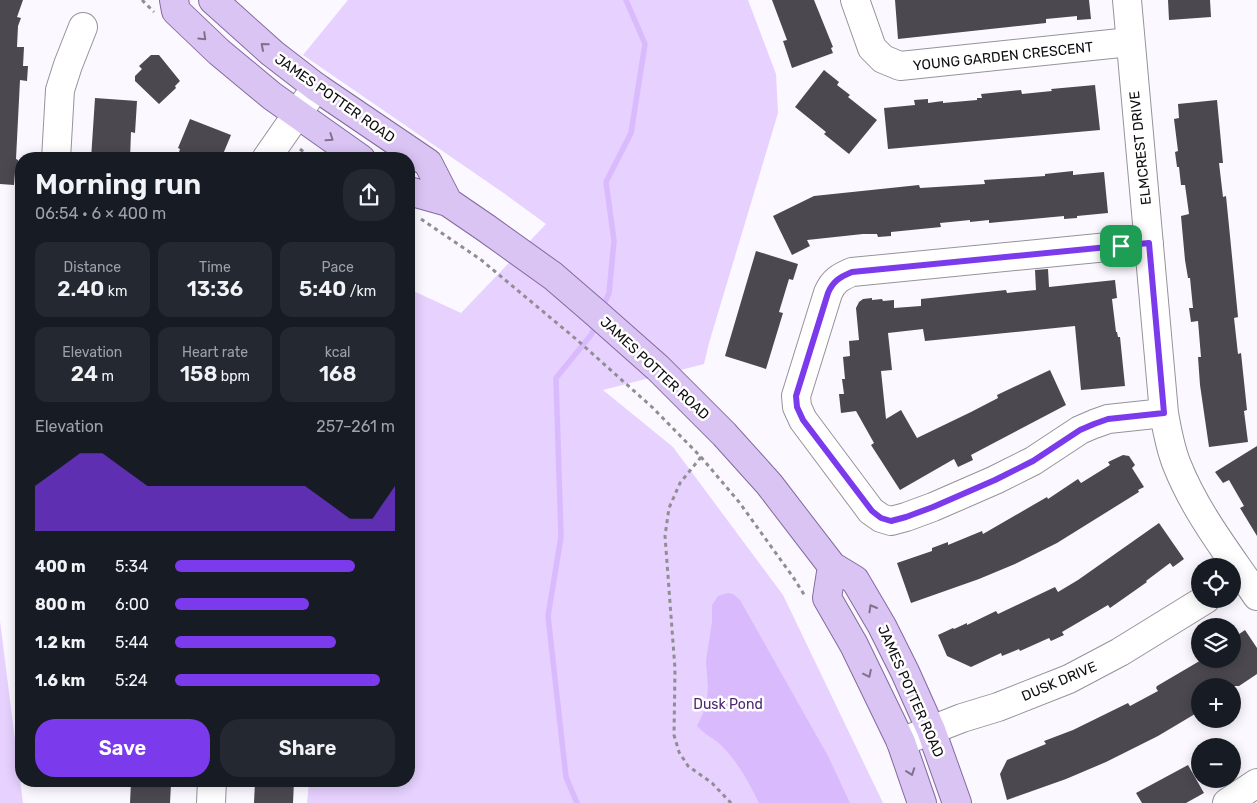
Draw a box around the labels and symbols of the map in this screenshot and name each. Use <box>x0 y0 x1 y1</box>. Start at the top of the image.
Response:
one-way arrow <box>197 31 206 40</box>
street label: YOUNG GARDEN CRESCENT <box>912 39 1094 74</box>
one-way arrow <box>261 44 270 52</box>
street label: JAMES POTTER ROAD <box>271 50 398 146</box>
street label: ELMCREST DRIVE <box>1126 90 1155 206</box>
one-way arrow <box>325 132 334 141</box>
pin <box>1100 225 1142 267</box>
street label: JAMES POTTER ROAD <box>597 313 713 423</box>
one-way arrow <box>868 604 878 613</box>
street label: JAMES POTTER ROAD <box>874 622 947 760</box>
street label: DUSK DRIVE <box>1019 658 1099 705</box>
one-way arrow <box>862 669 872 678</box>
park label: Dusk Pond <box>693 696 763 713</box>
one-way arrow <box>906 768 916 776</box>

